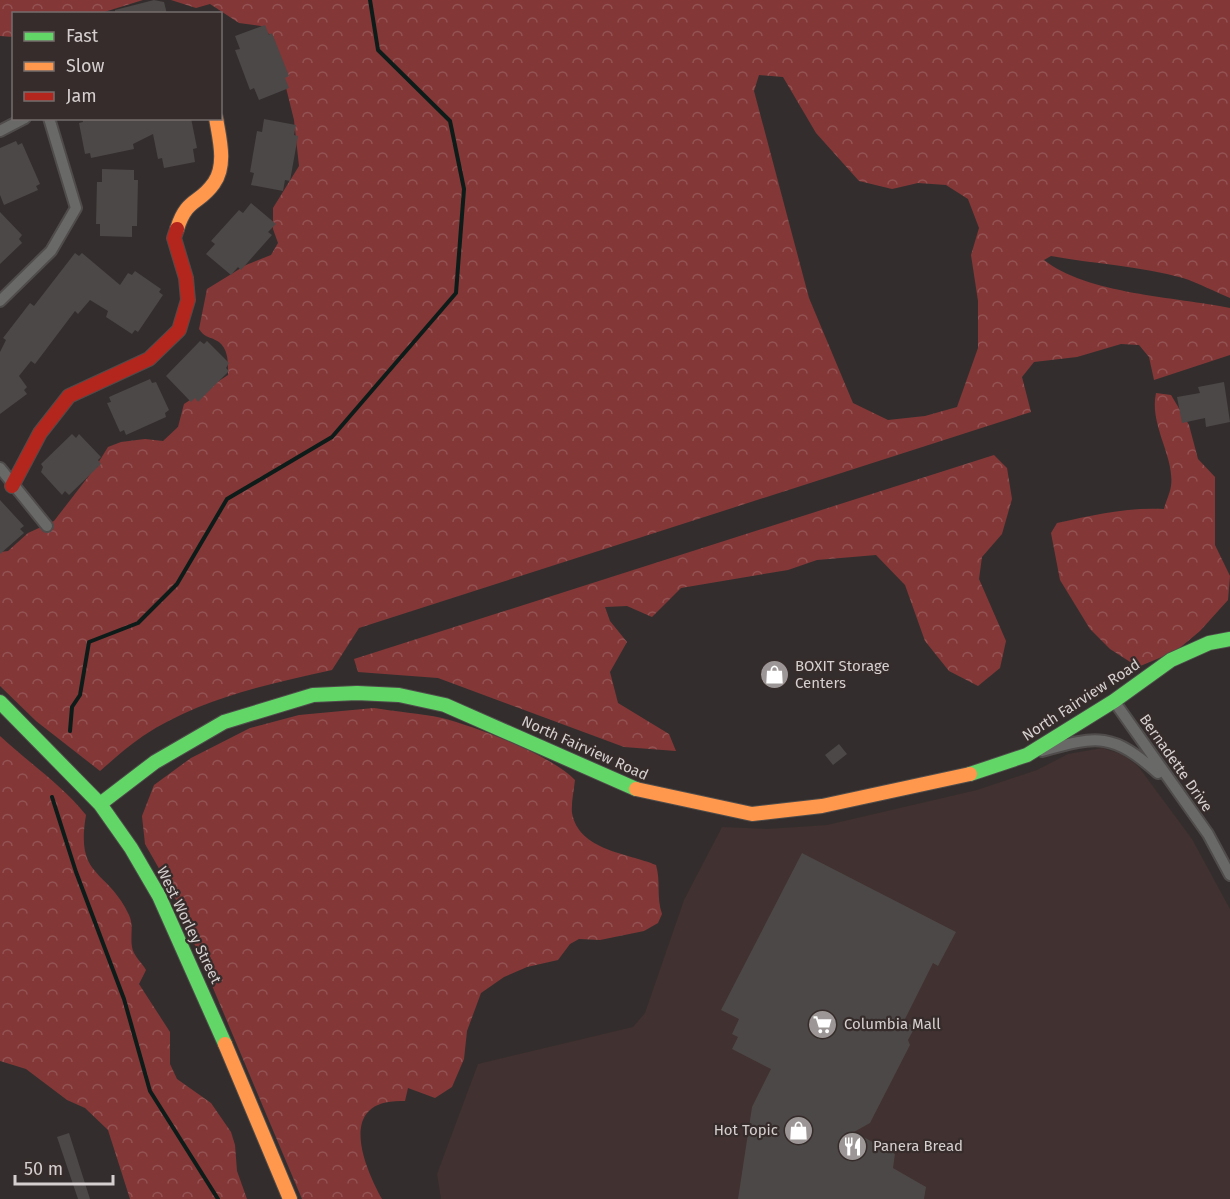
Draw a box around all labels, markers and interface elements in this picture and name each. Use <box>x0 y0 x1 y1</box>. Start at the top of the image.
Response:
legend <box>12 12 222 120</box>
text: Fast <box>66 25 99 47</box>
text: Slow <box>66 55 105 77</box>
text: Jam <box>66 85 97 107</box>
street label: North Fairview Road <box>1019 655 1143 745</box>
place label: BOXIT Storage Centers <box>795 657 890 692</box>
shop icon: BOXIT Storage Centers <box>758 659 790 691</box>
street label: Bernadette Drive <box>1136 711 1216 815</box>
street label: North Fairview Road <box>519 712 651 784</box>
street label: West Worley Street <box>153 863 225 987</box>
supermarket icon: Columbia Mall <box>807 1008 839 1040</box>
place label: Columbia Mall <box>844 1015 941 1033</box>
shop icon: Hot Topic <box>783 1114 815 1146</box>
place label: Hot Topic <box>714 1121 778 1139</box>
restaurant icon: Panera Bread <box>836 1130 868 1162</box>
place label: Panera Bread <box>873 1137 963 1155</box>
scale bar <box>15 1148 112 1186</box>
text: 50 m <box>24 1158 63 1180</box>

